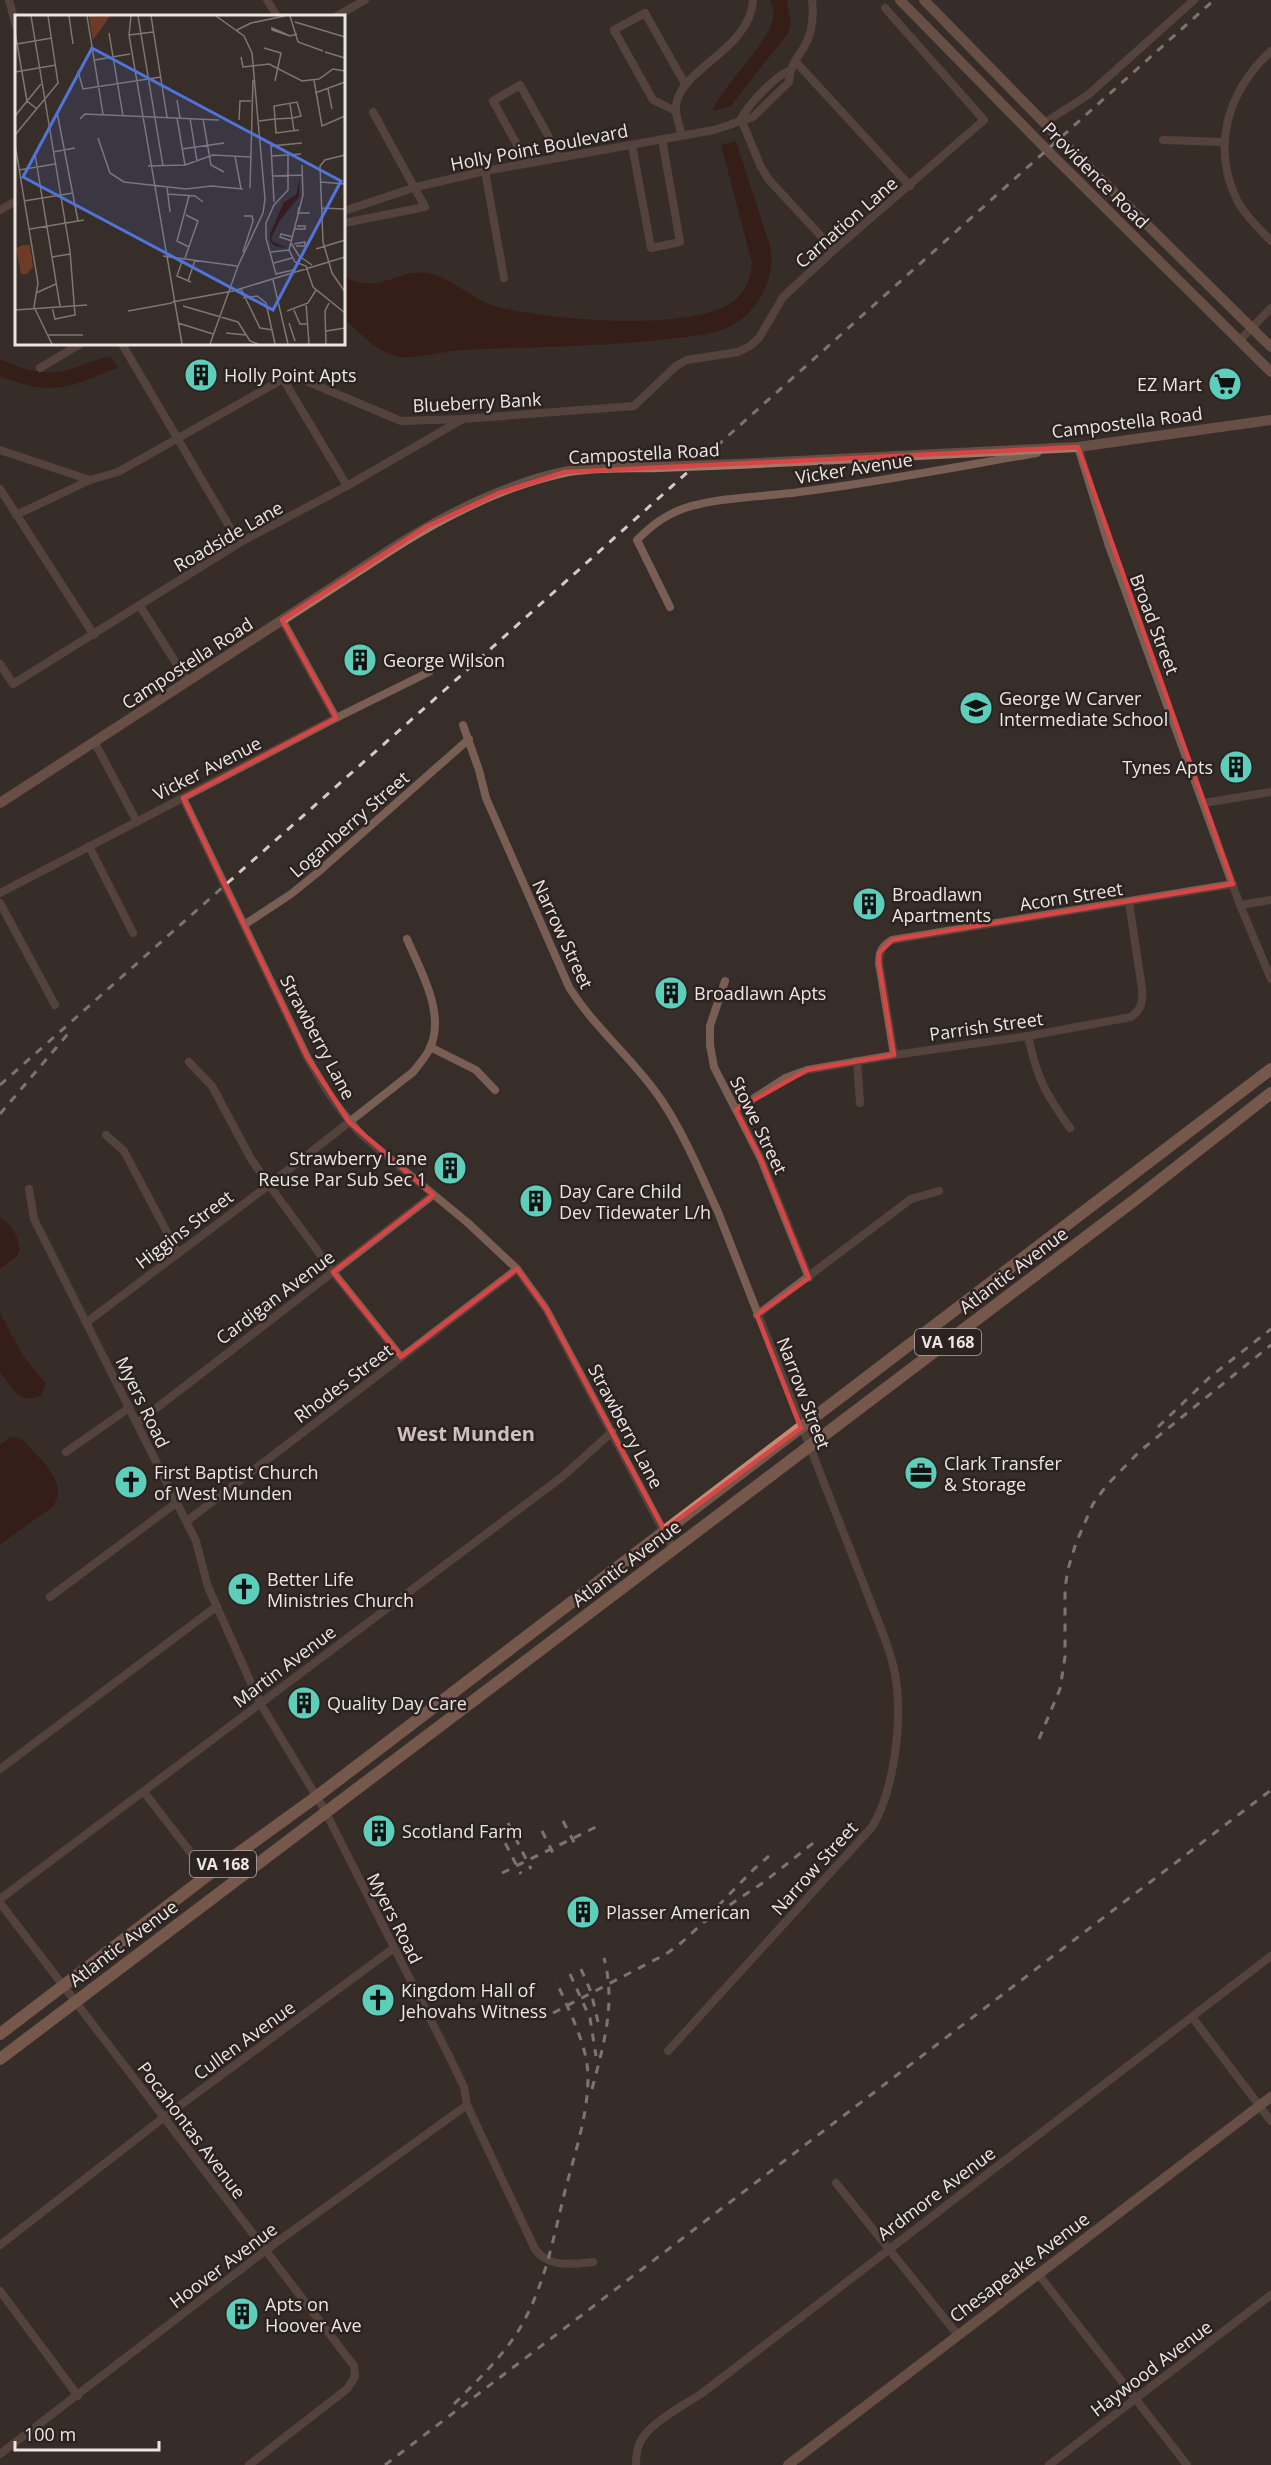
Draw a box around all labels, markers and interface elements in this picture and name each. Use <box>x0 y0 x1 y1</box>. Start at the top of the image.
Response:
inset map <box>15 15 345 345</box>
street label: Providence Road <box>1038 117 1154 233</box>
street label: Holly Point Boulevard <box>448 118 630 176</box>
street label: Carnation Lane <box>790 171 902 273</box>
building icon: Holly Point Apts <box>183 357 219 393</box>
place label: Holly Point Apts <box>224 363 357 387</box>
supermarket icon: EZ Mart <box>1207 366 1243 402</box>
place label: EZ Mart <box>1137 372 1202 396</box>
street label: Blueberry Bank <box>412 387 543 417</box>
street label: Campostella Road <box>1050 401 1204 443</box>
street label: Campostella Road <box>568 437 720 469</box>
street label: Vicker Avenue <box>794 447 914 489</box>
street label: Roadside Lane <box>169 495 287 577</box>
street label: Broad Street <box>1125 570 1185 678</box>
street label: Campostella Road <box>117 612 257 714</box>
building icon: George Wilson <box>342 642 378 678</box>
place label: George Wilson <box>383 648 505 672</box>
place label: George W Carver Intermediate School <box>999 686 1168 731</box>
school or university icon: George W Carver Intermediate School <box>958 690 994 726</box>
street label: Vicker Avenue <box>149 730 265 806</box>
building icon: Tynes Apts <box>1218 749 1254 785</box>
place label: Tynes Apts <box>1122 755 1213 779</box>
street label: Loganberry Street <box>284 765 414 883</box>
street label: Narrow Street <box>527 875 599 993</box>
street label: Acorn Street <box>1018 876 1124 916</box>
place label: Broadlawn Apartments <box>892 882 991 927</box>
building icon: Broadlawn Apartments <box>851 886 887 922</box>
street label: Strawberry Lane <box>275 971 361 1103</box>
building icon: Broadlawn Apts <box>653 975 689 1011</box>
place label: Broadlawn Apts <box>694 981 826 1005</box>
street label: Parrish Street <box>928 1006 1044 1046</box>
street label: Stowe Street <box>725 1072 793 1178</box>
place label: Strawberry Lane Reuse Par Sub Sec 1 <box>258 1146 427 1191</box>
building icon: Strawberry Lane Reuse Par Sub Sec 1 <box>432 1150 468 1186</box>
place label: Day Care Child Dev Tidewater L/h <box>559 1179 711 1224</box>
building icon: Day Care Child Dev Tidewater L/h <box>518 1183 554 1219</box>
street label: Higgins Street <box>130 1184 238 1274</box>
street label: Atlantic Avenue <box>954 1221 1072 1319</box>
street label: Cardigan Avenue <box>211 1245 339 1349</box>
road number: VA 168 <box>915 1329 981 1355</box>
street label: Narrow Street <box>772 1334 836 1452</box>
street label: Rhodes Street <box>289 1338 397 1428</box>
street label: Myers Road <box>111 1352 175 1452</box>
street label: Strawberry Lane <box>583 1360 669 1492</box>
district label: West Munden <box>397 1420 535 1447</box>
place label: Clark Transfer & Storage <box>944 1451 1062 1496</box>
office icon: Clark Transfer & Storage <box>903 1455 939 1491</box>
place label: First Baptist Church of West Munden <box>154 1460 319 1505</box>
church icon: First Baptist Church of West Munden <box>113 1464 149 1500</box>
street label: Atlantic Avenue <box>567 1514 685 1612</box>
place label: Better Life Ministries Church <box>267 1567 414 1612</box>
church icon: Better Life Ministries Church <box>226 1571 262 1607</box>
street label: Martin Avenue <box>228 1619 340 1713</box>
building icon: Quality Day Care <box>286 1685 322 1721</box>
place label: Quality Day Care <box>327 1691 467 1715</box>
building icon: Scotland Farm <box>361 1813 397 1849</box>
street label: Narrow Street <box>766 1816 862 1920</box>
place label: Scotland Farm <box>402 1819 522 1843</box>
road number: VA 168 <box>190 1851 256 1877</box>
street label: Myers Road <box>362 1868 428 1968</box>
street label: Atlantic Avenue <box>64 1894 182 1992</box>
building icon: Plasser American <box>565 1894 601 1930</box>
place label: Plasser American <box>606 1900 750 1924</box>
place label: Kingdom Hall of Jehovahs Witness <box>399 1978 547 2023</box>
church icon: Kingdom Hall of Jehovahs Witness <box>360 1982 396 2018</box>
street label: Cullen Avenue <box>188 1995 300 2085</box>
street label: Pocahontas Avenue <box>133 2057 251 2203</box>
street label: Ardmore Avenue <box>872 2141 1000 2245</box>
street label: Chesapeake Avenue <box>944 2207 1094 2327</box>
street label: Hoover Avenue <box>164 2217 282 2313</box>
place label: Apts on Hoover Ave <box>265 2292 362 2337</box>
building icon: Apts on Hoover Ave <box>224 2296 260 2332</box>
street label: Haywood Avenue <box>1085 2314 1217 2422</box>
scale bar <box>15 2414 159 2452</box>
text: 100 m <box>24 2422 76 2446</box>

